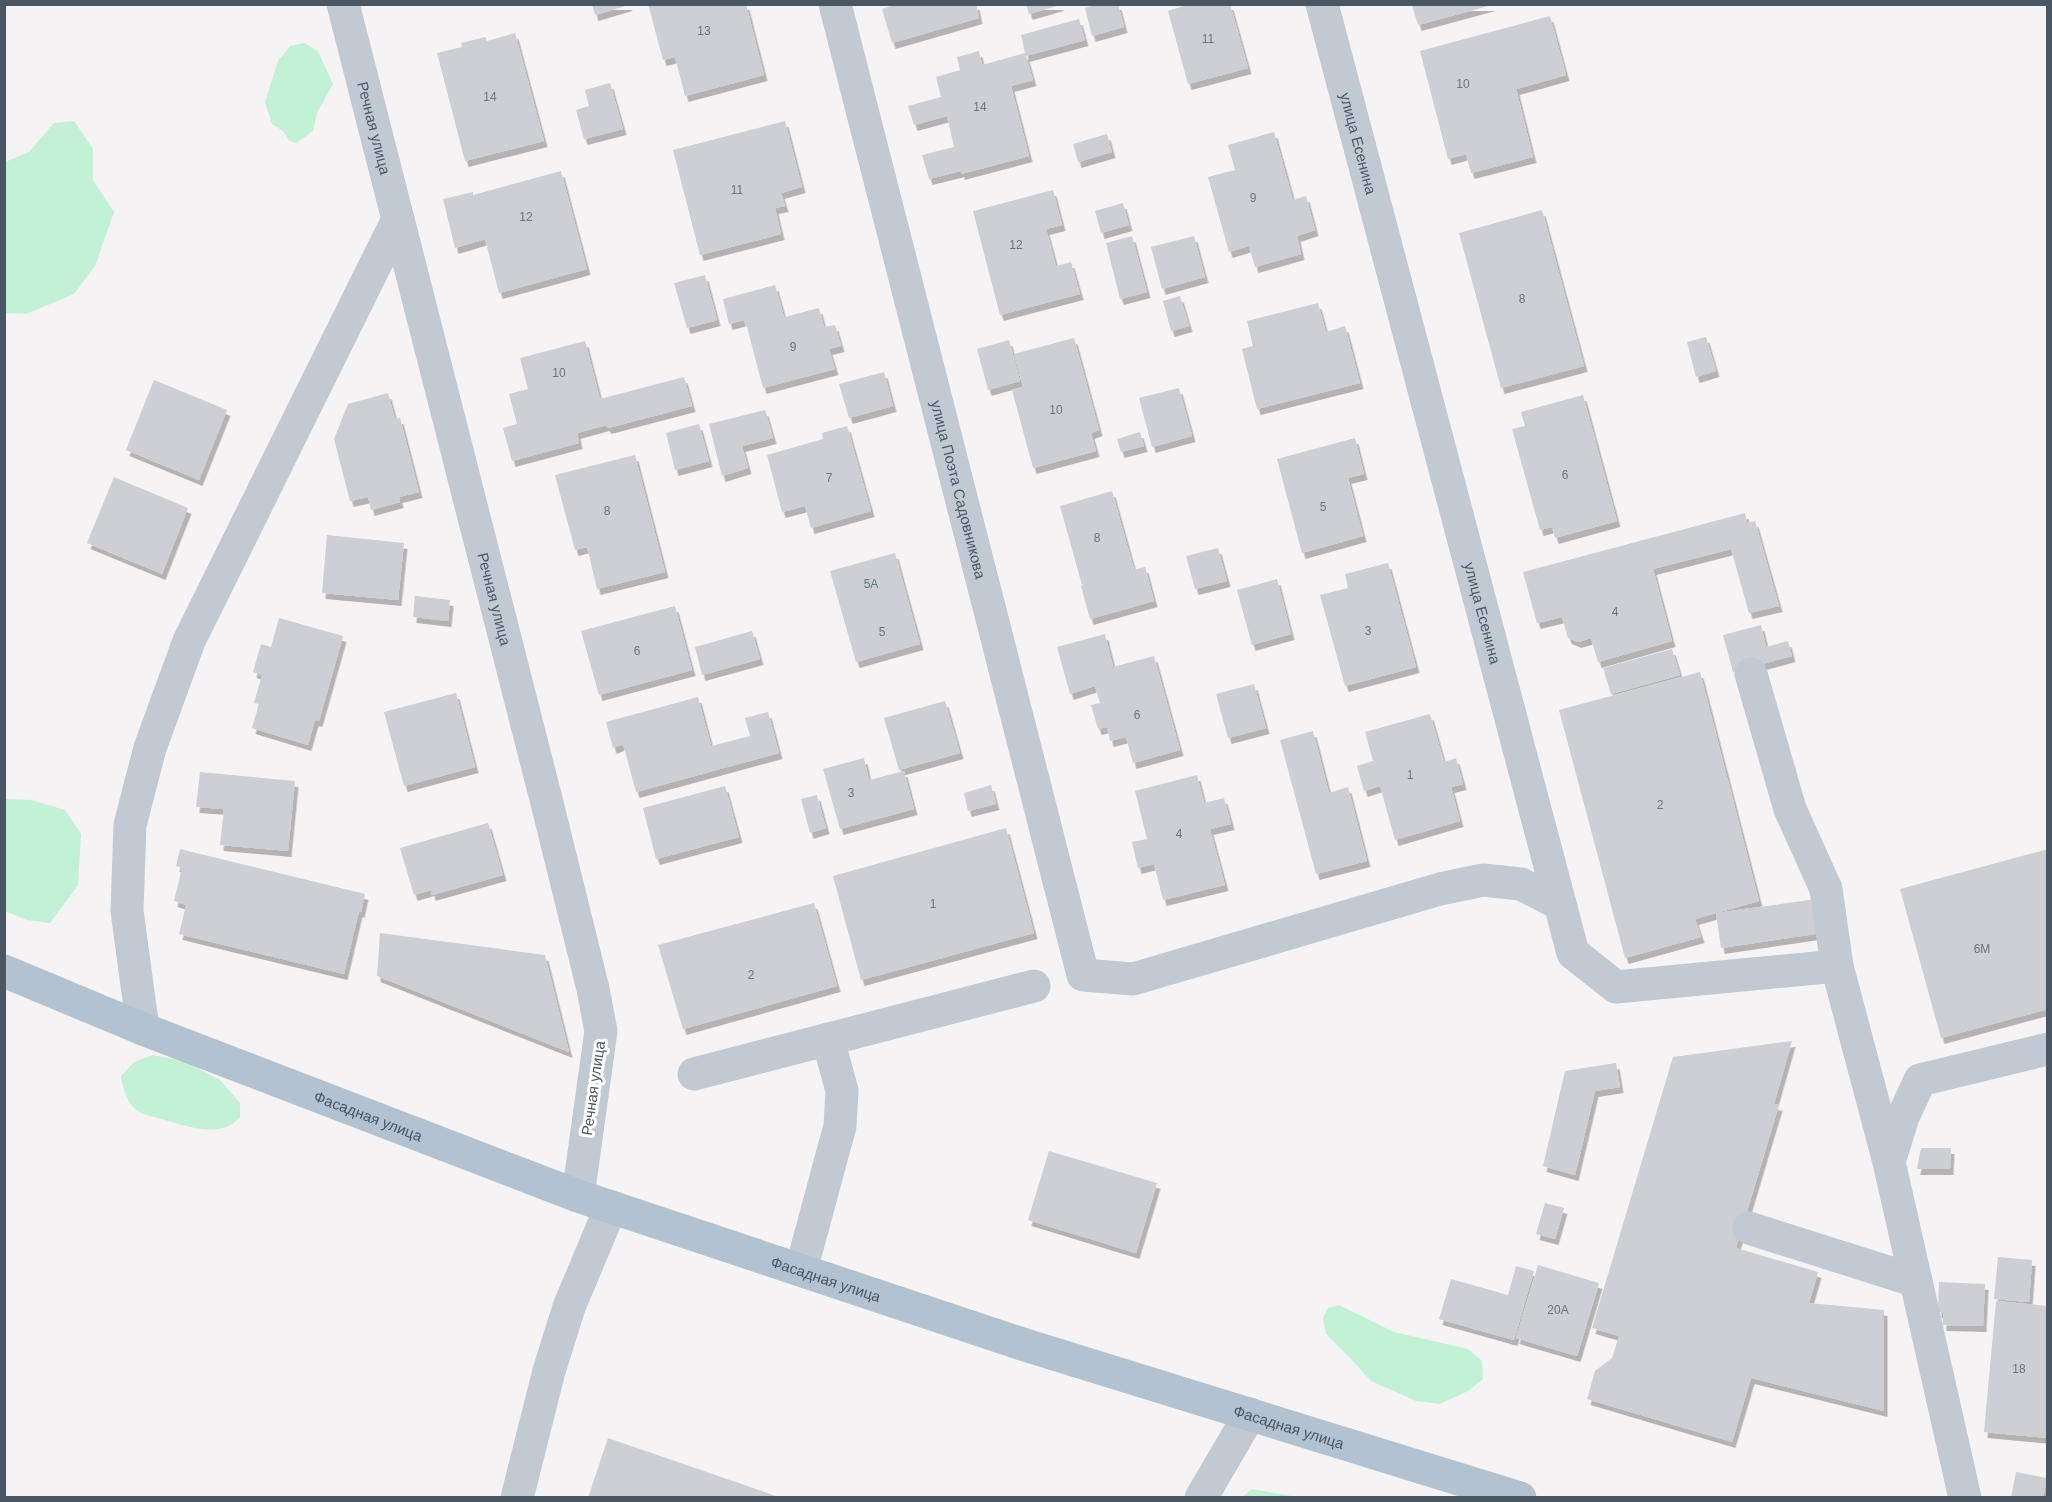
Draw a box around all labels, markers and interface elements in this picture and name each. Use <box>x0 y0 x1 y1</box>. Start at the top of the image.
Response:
house number: 13 <box>697 24 711 38</box>
house number: 11 <box>1202 32 1215 46</box>
house number: 10 <box>1456 77 1470 91</box>
street label: Речная улица <box>355 80 395 177</box>
house number: 14 <box>483 90 497 104</box>
street label: улица Есенина <box>1337 91 1381 197</box>
house number: 14 <box>973 100 987 114</box>
house number: 11 <box>731 183 744 197</box>
house number: 9 <box>1250 191 1257 205</box>
house number: 12 <box>519 210 533 224</box>
house number: 12 <box>1009 238 1023 252</box>
house number: 8 <box>1519 292 1526 306</box>
house number: 9 <box>790 340 797 354</box>
house number: 10 <box>552 366 566 380</box>
street label: улица Поэта Садовникова <box>928 398 990 581</box>
house number: 10 <box>1049 403 1063 417</box>
house number: 6 <box>1562 468 1569 482</box>
house number: 7 <box>826 471 833 485</box>
house number: 5 <box>1320 500 1327 514</box>
house number: 8 <box>604 504 611 518</box>
house number: 8 <box>1094 531 1101 545</box>
street label: Речная улица <box>475 551 515 648</box>
street label: улица Есенина <box>1462 560 1505 666</box>
house number: 5А <box>864 577 878 591</box>
house number: 4 <box>1612 605 1619 619</box>
house number: 3 <box>1365 624 1372 638</box>
house number: 5 <box>879 625 886 639</box>
house number: 6 <box>634 644 641 658</box>
house number: 6 <box>1134 708 1141 722</box>
house number: 1 <box>1407 768 1414 782</box>
house number: 3 <box>848 786 855 800</box>
house number: 2 <box>1657 798 1664 812</box>
house number: 4 <box>1176 827 1183 841</box>
house number: 1 <box>930 897 937 911</box>
house number: 6М <box>1974 942 1990 956</box>
house number: 2 <box>748 968 755 982</box>
street label: Речная улица <box>578 1039 608 1136</box>
street label: Фасадная улица <box>312 1087 425 1144</box>
street label: Фасадная улица <box>769 1252 884 1305</box>
house number: 20А <box>1547 1303 1569 1317</box>
house number: 18 <box>2012 1362 2026 1376</box>
street label: Фасадная улица <box>1232 1402 1347 1452</box>

